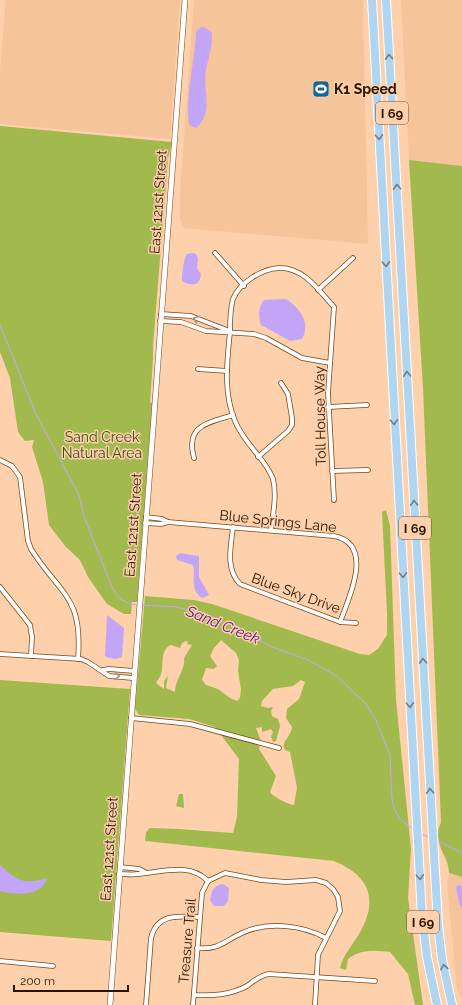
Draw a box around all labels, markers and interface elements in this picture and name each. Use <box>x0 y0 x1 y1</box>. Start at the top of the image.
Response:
one-way arrow <box>385 54 394 60</box>
sports icon: K1 Speed <box>311 79 331 99</box>
place label: K1 Speed <box>334 81 397 97</box>
road number: I 69 <box>376 102 408 124</box>
one-way arrow <box>374 134 383 140</box>
street label: East 121st Street <box>146 149 170 255</box>
one-way arrow <box>392 184 401 190</box>
one-way arrow <box>381 261 390 267</box>
one-way arrow <box>193 315 200 323</box>
street label: Toll House Way <box>311 366 329 466</box>
one-way arrow <box>402 371 411 377</box>
one-way arrow <box>390 419 399 425</box>
park label: Sand Creek Natural Area <box>62 429 142 461</box>
street label: East 121st Street <box>121 472 145 578</box>
one-way arrow <box>410 500 418 506</box>
street label: Blue Springs Lane <box>219 507 337 535</box>
road number: I 69 <box>399 517 431 539</box>
street label: Blue Sky Drive <box>249 570 343 616</box>
one-way arrow <box>398 572 407 578</box>
water label: Sand Creek <box>183 602 262 648</box>
one-way arrow <box>418 658 427 664</box>
one-way arrow <box>114 672 120 681</box>
one-way arrow <box>406 702 414 708</box>
one-way arrow <box>425 788 434 794</box>
street label: East 121st Street <box>97 796 121 902</box>
one-way arrow <box>415 874 424 880</box>
street label: Treasure Trail <box>175 897 199 984</box>
road number: I 69 <box>407 911 439 933</box>
one-way arrow <box>440 964 449 970</box>
scale bar <box>14 967 128 993</box>
text: 200 m <box>20 974 55 988</box>

